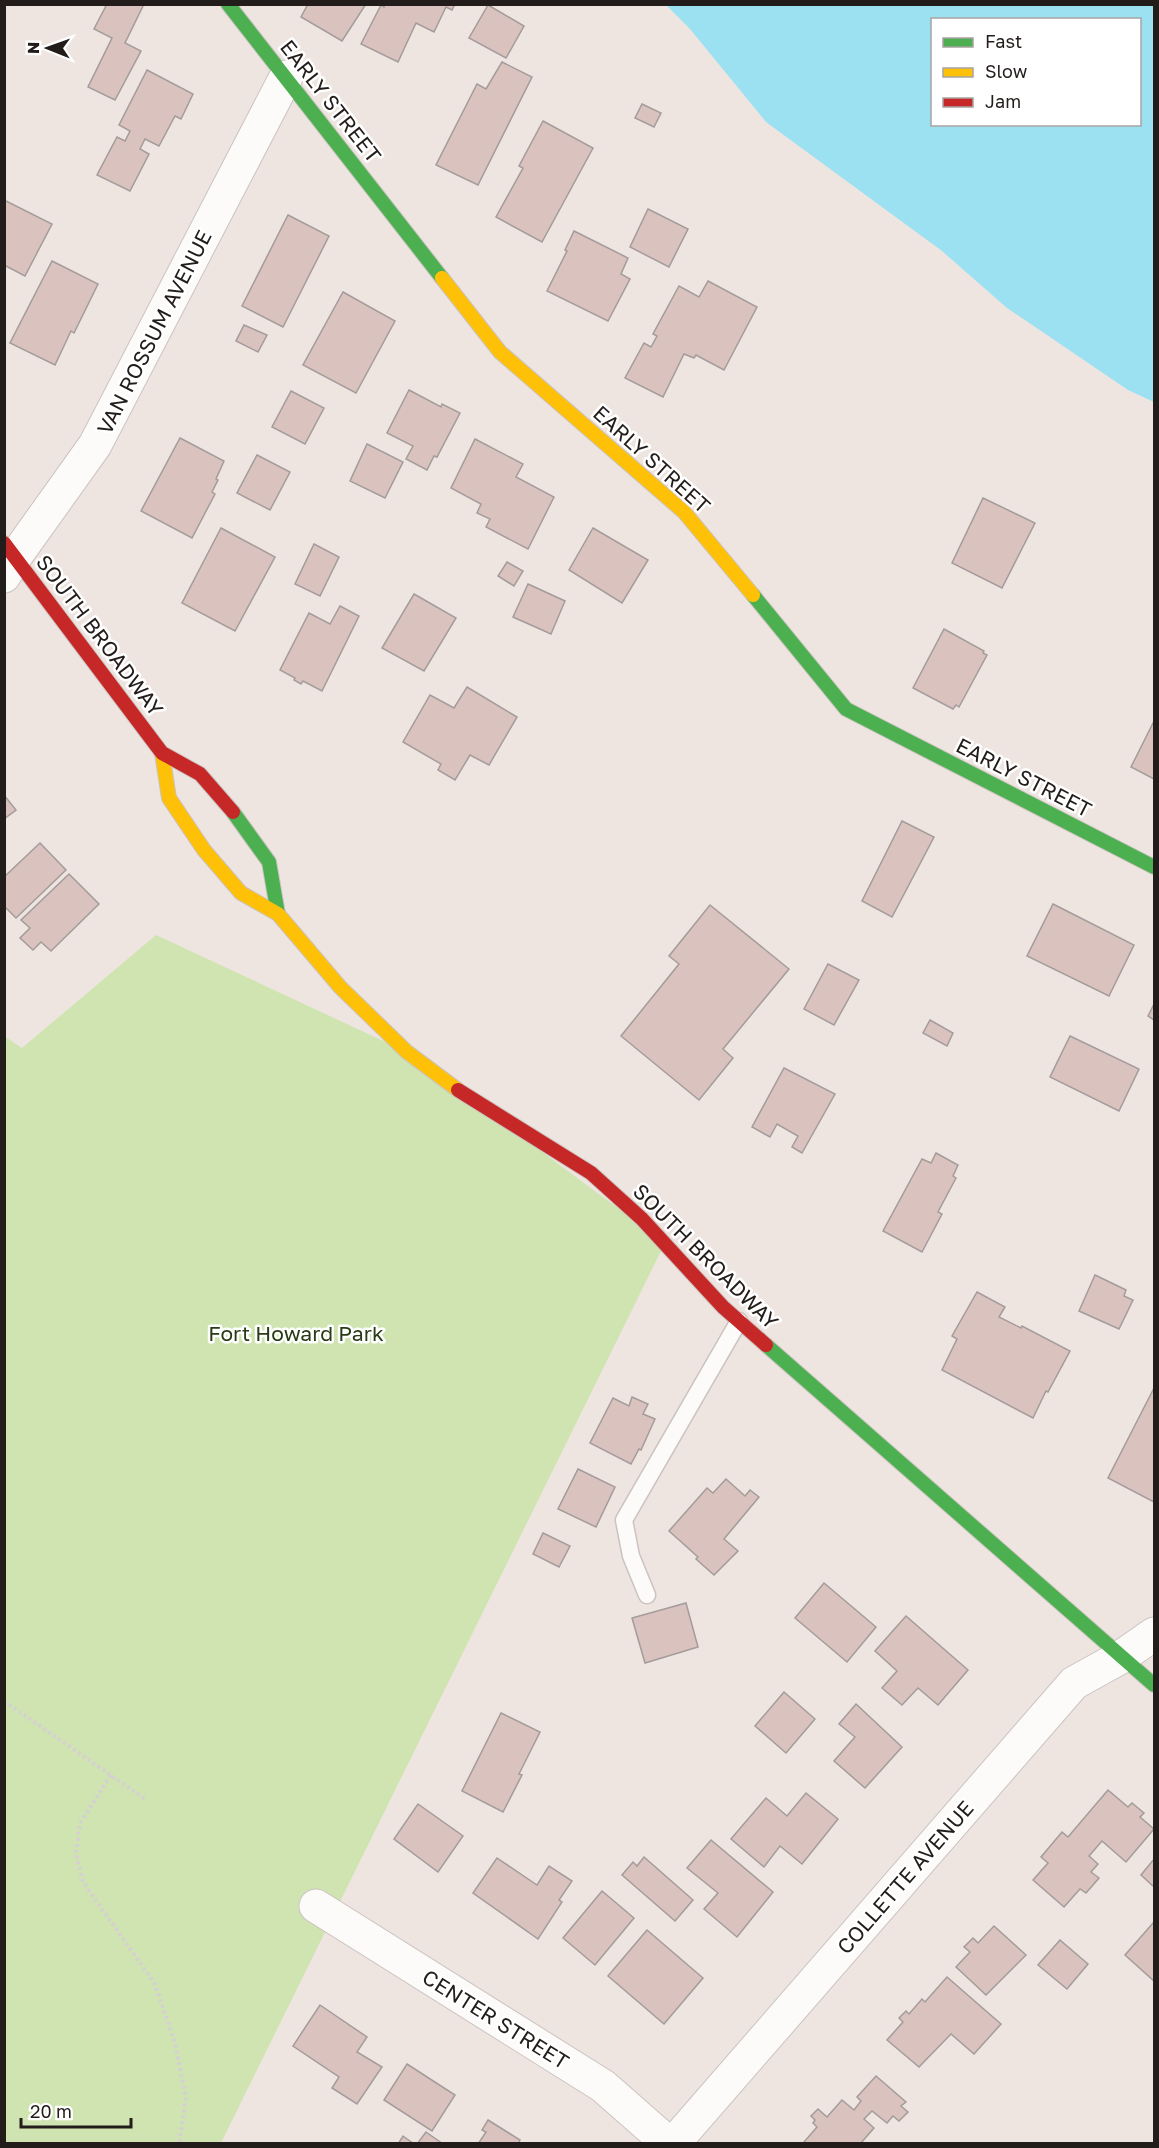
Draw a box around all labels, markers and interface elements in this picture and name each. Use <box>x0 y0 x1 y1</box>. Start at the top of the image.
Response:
north arrow <box>18 18 78 78</box>
legend <box>931 18 1141 126</box>
text: Fast <box>985 30 1022 52</box>
street label: EARLY STREET <box>275 34 387 168</box>
text: N <box>23 41 43 54</box>
text: Slow <box>985 60 1028 82</box>
text: Jam <box>985 90 1021 112</box>
street label: VAN ROSSUM AVENUE <box>91 225 217 439</box>
street label: EARLY STREET <box>588 400 716 518</box>
street label: SOUTH BROADWAY <box>31 549 169 721</box>
street label: EARLY STREET <box>952 732 1096 822</box>
street label: SOUTH BROADWAY <box>628 1178 784 1334</box>
park label: Fort Howard Park <box>208 1320 384 1346</box>
street label: COLLETTE AVENUE <box>831 1795 979 1959</box>
street label: CENTER STREET <box>418 1964 574 2074</box>
scale bar <box>21 2091 130 2129</box>
text: 20 m <box>30 2100 72 2122</box>

